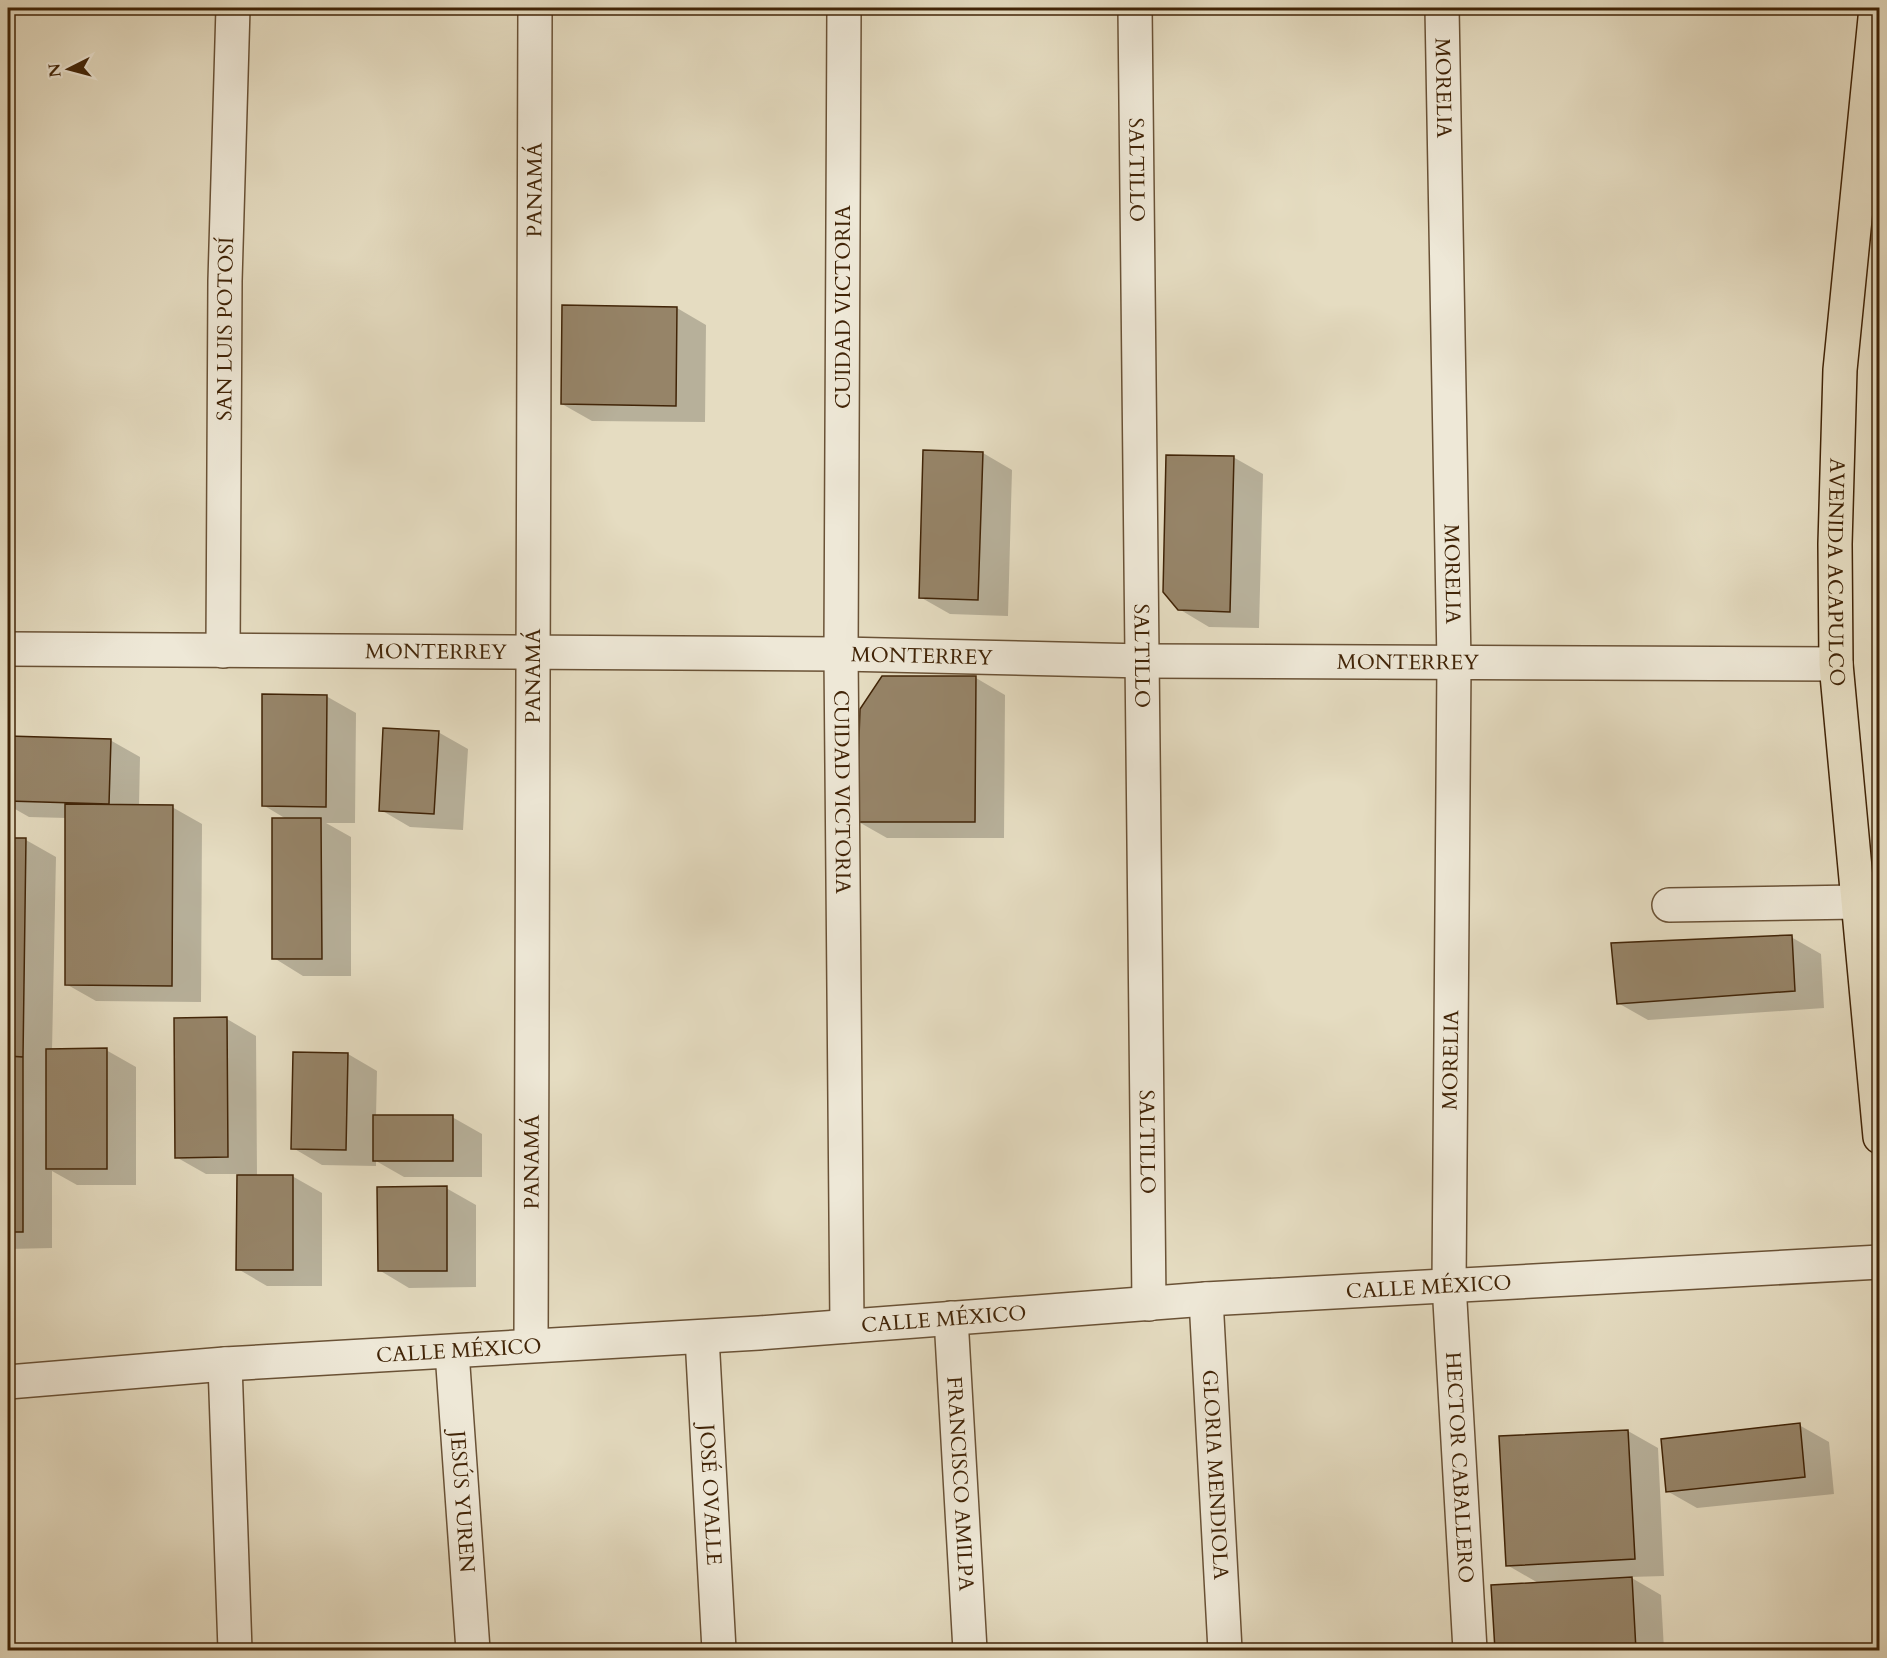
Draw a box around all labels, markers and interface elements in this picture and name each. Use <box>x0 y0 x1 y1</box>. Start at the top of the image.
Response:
street label: MORELIA <box>1428 38 1459 138</box>
north arrow <box>39 39 99 99</box>
text: N <box>43 62 67 79</box>
street label: SALTILLO <box>1122 118 1152 222</box>
street label: PANAMÁ <box>520 142 549 238</box>
street label: CUIDAD VICTORIA <box>829 205 858 409</box>
street label: SAN LUIS POTOSÍ <box>210 237 241 421</box>
street label: AVENIDA ACAPULCO <box>1820 457 1853 688</box>
street label: MORELIA <box>1437 523 1468 624</box>
street label: SALTILLO <box>1127 604 1157 708</box>
street label: PANAMÁ <box>518 628 548 724</box>
street label: MONTERREY <box>365 637 507 666</box>
street label: MONTERREY <box>851 640 994 672</box>
street label: MONTERREY <box>1337 647 1479 677</box>
street label: CUIDAD VICTORIA <box>827 690 858 894</box>
street label: MORELIA <box>1436 1010 1466 1110</box>
street label: SALTILLO <box>1132 1090 1162 1194</box>
street label: PANAMÁ <box>517 1114 546 1210</box>
street label: CALLE MÉXICO <box>1345 1268 1512 1306</box>
street label: CALLE MÉXICO <box>860 1298 1028 1340</box>
street label: CALLE MÉXICO <box>375 1331 542 1370</box>
street label: HECTOR CABALLERO <box>1438 1351 1481 1584</box>
street label: GLORIA MENDIOLA <box>1195 1369 1236 1581</box>
street label: FRANCISCO AMILPA <box>940 1376 981 1592</box>
street label: JOSÉ OVALLE <box>692 1420 729 1566</box>
street label: JESÚS YUREN <box>443 1427 482 1574</box>

